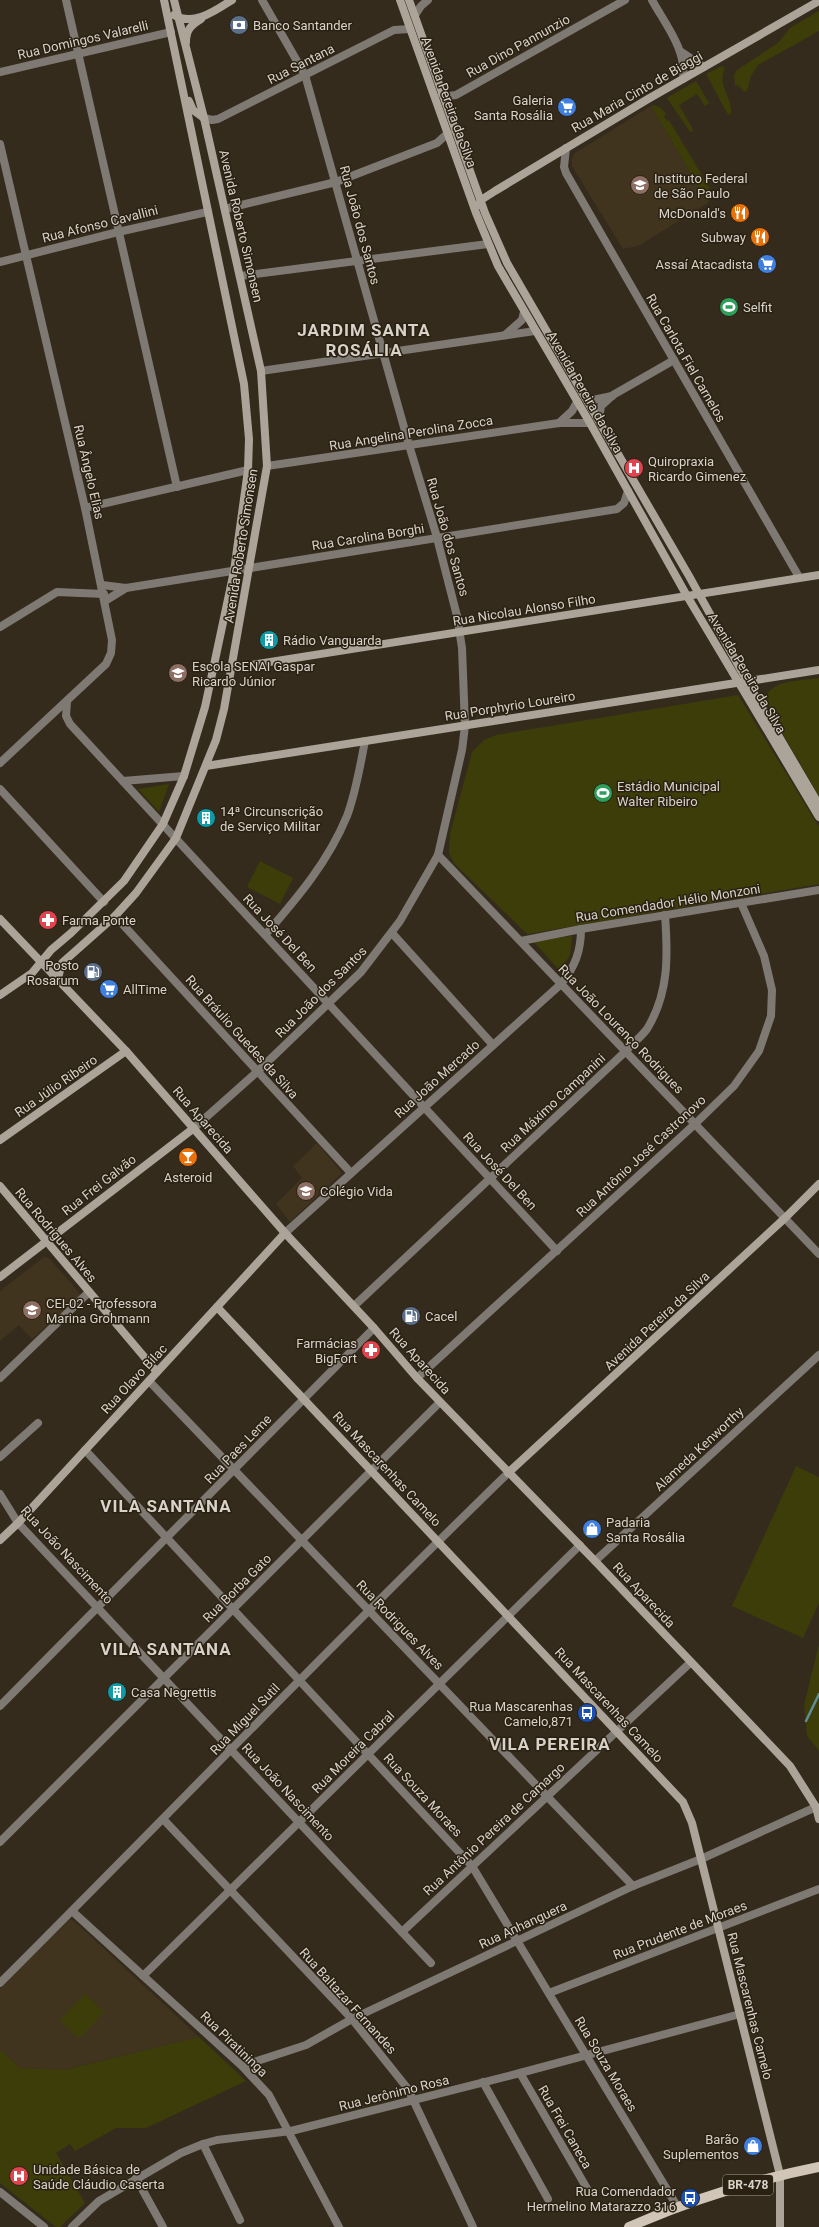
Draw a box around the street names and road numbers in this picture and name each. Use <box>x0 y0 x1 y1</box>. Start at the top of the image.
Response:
street label: Rua Dino Pannunzio <box>464 11 572 81</box>
street label: Rua Domingos Valarelli <box>16 18 150 62</box>
street label: Avenida Pereira da Silva <box>418 35 480 169</box>
street label: Rua Santana <box>265 41 337 87</box>
street label: Rua Maria Cinto de Biaggi <box>569 48 705 136</box>
street label: Avenida Roberto Simonsen <box>216 148 266 304</box>
street label: Rua João dos Santos <box>337 164 383 286</box>
street label: Rua Afonso Cavallini <box>40 202 160 246</box>
street label: Rua Carlota Fiel Carnelos <box>643 291 729 425</box>
street label: Avenida Pereira da Silva <box>544 329 626 455</box>
street label: Rua Angelina Perolina Zocca <box>328 413 494 453</box>
street label: Rua Ângelo Elias <box>71 423 107 521</box>
street label: Avenida Roberto Simonsen <box>221 468 261 624</box>
street label: Rua João dos Santos <box>424 476 472 598</box>
street label: Rua Carolina Borghi <box>311 521 425 553</box>
street label: Rua Nicolau Alonso Filho <box>452 591 596 629</box>
street label: Avenida Pereira da Silva <box>705 610 789 736</box>
street label: Rua Porphyrio Loureiro <box>444 688 576 724</box>
street label: Rua Comendador Hélio Monzoni <box>575 881 761 925</box>
street label: Rua José Del Ben <box>240 891 320 975</box>
street label: Rua João dos Santos <box>272 943 370 1041</box>
street label: Rua João Lourenço Rodrigues <box>555 961 687 1097</box>
street label: Rua Bráulio Guedes da Silva <box>183 972 301 1102</box>
street label: Rua João Mercado <box>392 1037 482 1121</box>
street label: Rua Máximo Campanini <box>498 1051 608 1155</box>
street label: Rua Júlio Ribeiro <box>12 1052 100 1120</box>
street label: Rua Aparecida <box>170 1083 236 1157</box>
street label: Rua Antônio José Castronovo <box>573 1092 709 1220</box>
street label: Rua José Del Ben <box>460 1129 540 1213</box>
street label: Rua Frei Galvão <box>59 1151 139 1219</box>
street label: Rua Rodrigues Alves <box>12 1185 100 1285</box>
street label: Avenida Pereira da Silva <box>601 1268 713 1374</box>
street label: Rua Aparecida <box>386 1325 454 1397</box>
street label: Rua Olavo Bilac <box>98 1341 170 1417</box>
street label: Alameda Kenworthy <box>651 1404 747 1494</box>
street label: Rua Mascarenhas Camelo <box>330 1409 444 1529</box>
street label: Rua Paes Leme <box>201 1411 275 1486</box>
street label: Rua João Nascimento <box>18 1503 116 1607</box>
street label: Rua Borba Gato <box>200 1551 274 1625</box>
street label: Rua Aparecida <box>610 1559 678 1631</box>
street label: Rua Rodrigues Alves <box>353 1577 447 1673</box>
street label: Rua Mascarenhas Camelo <box>552 1645 666 1765</box>
street label: Rua Miguel Sutil <box>207 1680 283 1758</box>
street label: Rua Moreira Cabral <box>309 1708 397 1796</box>
street label: Rua João Nascimento <box>239 1740 337 1844</box>
street label: Rua Souza Moraes <box>381 1750 466 1840</box>
street label: Rua Antônio Pereira de Camargo <box>420 1759 568 1899</box>
street label: Rua Prudente de Moraes <box>611 1897 749 1962</box>
street label: Rua Anhanguera <box>477 1898 569 1952</box>
street label: Rua Mascarenhas Camelo <box>724 1931 776 2081</box>
street label: Rua Baltazar Fernandes <box>297 1945 400 2057</box>
street label: Rua Piratininga <box>197 2008 271 2080</box>
street label: Rua Souza Moraes <box>572 2014 640 2114</box>
street label: Rua Jerônimo Rosa <box>337 2072 451 2114</box>
street label: Rua Frei Caneca <box>535 2083 595 2171</box>
road number: BR-478 <box>723 2175 773 2195</box>

